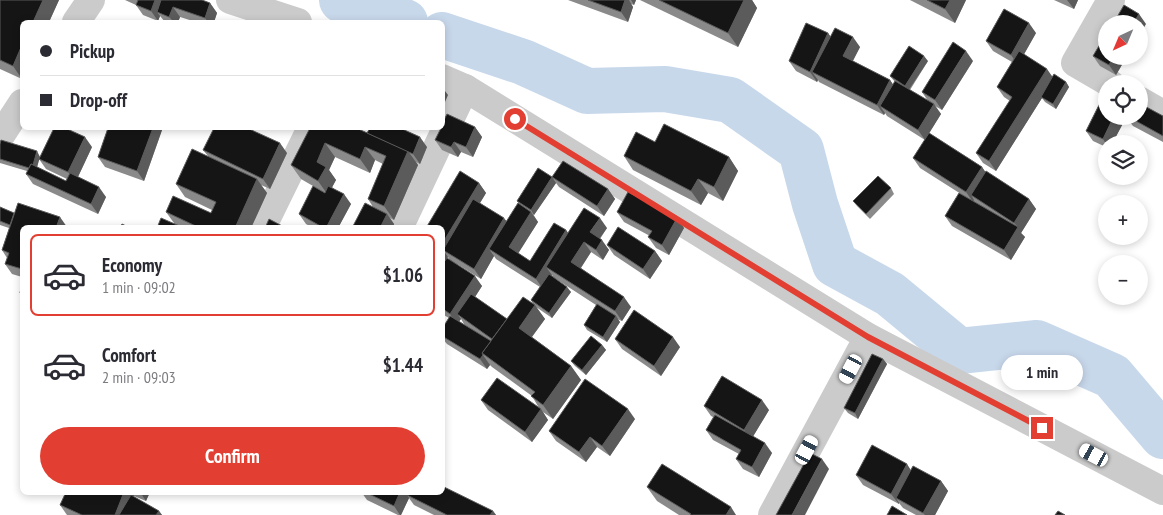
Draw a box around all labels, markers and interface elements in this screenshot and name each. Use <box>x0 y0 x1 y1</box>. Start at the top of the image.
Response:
north arrow <box>1098 15 1148 65</box>
map controls <box>1098 15 1148 305</box>
text: Pickup <box>70 39 115 63</box>
button: locate <box>1098 75 1148 125</box>
text: Drop-off <box>70 88 127 112</box>
route start <box>504 108 526 130</box>
button: layers <box>1098 135 1148 185</box>
button: + <box>1098 195 1148 245</box>
icon: car <box>42 253 87 298</box>
text: Economy <box>102 253 162 277</box>
button: − <box>1098 255 1148 305</box>
text: $1.06 <box>383 263 423 287</box>
text: 1 min · 09:02 <box>102 277 176 297</box>
icon: car <box>42 343 87 388</box>
text: Comfort <box>102 343 156 367</box>
car <box>837 352 864 386</box>
text: $1.44 <box>383 353 423 377</box>
callout: 1 min <box>1001 356 1083 390</box>
text: 1 min <box>1026 362 1058 382</box>
text: 2 min · 09:03 <box>102 367 176 387</box>
route end <box>1031 417 1053 439</box>
button: Confirm <box>40 427 425 485</box>
car <box>793 433 820 467</box>
car <box>1077 441 1110 469</box>

